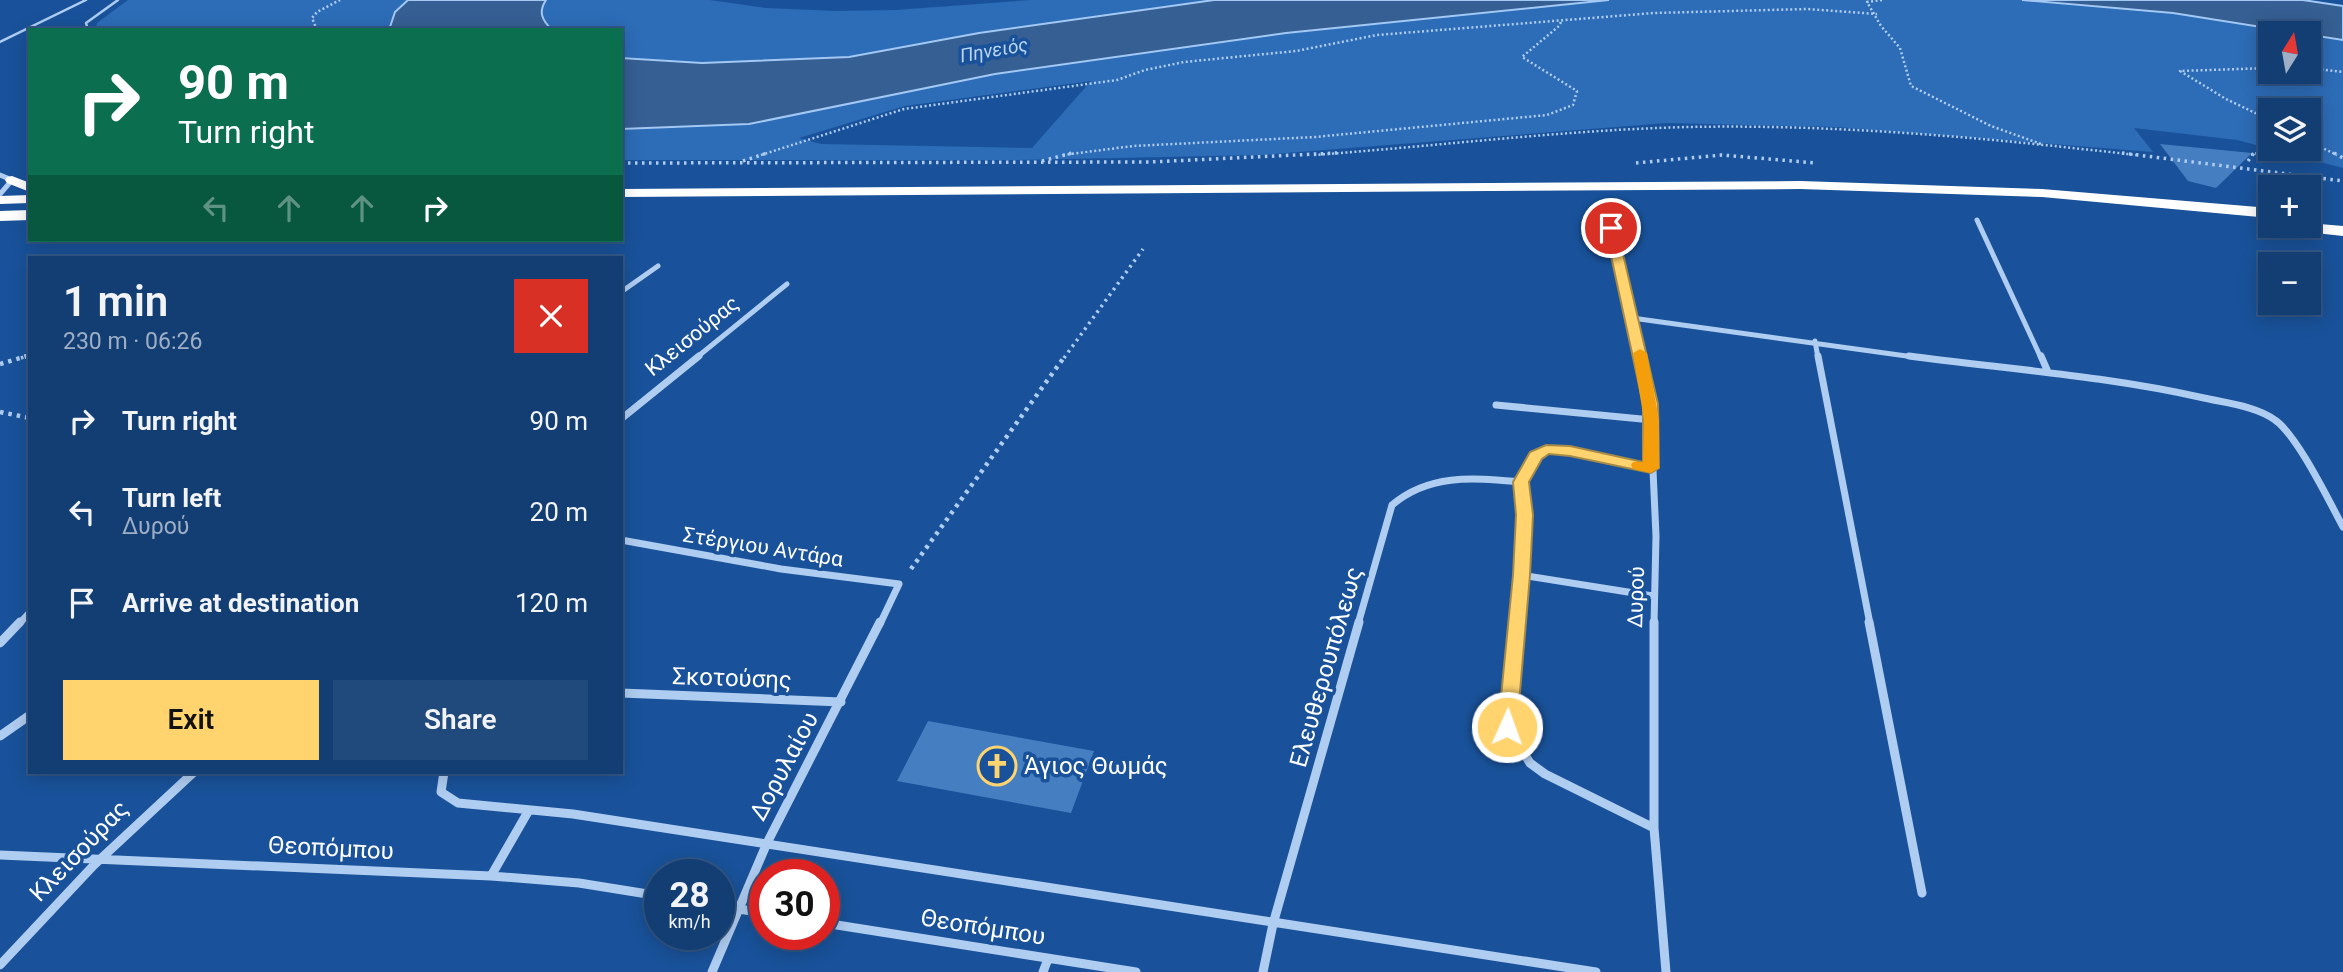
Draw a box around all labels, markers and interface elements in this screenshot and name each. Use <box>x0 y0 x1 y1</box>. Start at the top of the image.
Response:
north arrow <box>2258 21 2320 84</box>
map controls <box>2258 21 2321 315</box>
water label: Πηνειός <box>958 33 1030 67</box>
text: 90 m <box>178 54 289 111</box>
icon: right <box>63 56 154 147</box>
button: layers <box>2258 98 2321 161</box>
text: Turn right <box>178 113 314 151</box>
button: + <box>2258 175 2321 238</box>
icon: left <box>197 189 235 227</box>
icon: ahead <box>270 189 308 227</box>
icon: ahead <box>343 189 381 227</box>
icon: right <box>416 189 454 227</box>
pin <box>1581 198 1641 258</box>
icon: arrive <box>1592 209 1630 247</box>
button: − <box>2258 252 2321 315</box>
text: 1 min <box>63 277 168 326</box>
button: close <box>514 279 588 353</box>
street label: Κλεισούρας <box>640 291 744 381</box>
text: 230 m · 06:26 <box>63 328 202 355</box>
icon: right <box>63 402 101 440</box>
text: Turn right <box>122 406 237 436</box>
text: 90 m <box>530 406 588 436</box>
text: Turn left <box>122 483 221 513</box>
icon: left <box>63 493 101 531</box>
text: 20 m <box>530 497 588 527</box>
text: Δυρού <box>122 513 189 540</box>
street label: Στέργιου Αντάρα <box>681 522 845 572</box>
street label: Ελευθερουπόλεως <box>1284 564 1368 770</box>
street label: Δυρού <box>1623 566 1649 628</box>
icon: arrive <box>63 584 101 622</box>
text: Arrive at destination <box>122 588 359 618</box>
text: 120 m <box>515 588 588 618</box>
street label: Σκοτούσης <box>672 662 792 694</box>
button: Exit <box>63 680 319 760</box>
button: Share <box>333 680 588 760</box>
position arrow <box>1470 690 1544 764</box>
street label: Δορυλαίου <box>744 707 824 825</box>
church icon: Άγιος Θωμάς <box>976 745 1018 787</box>
place label: Άγιος Θωμάς <box>1024 752 1168 780</box>
street label: Κλεισούρας <box>24 795 134 907</box>
street label: Θεοπόμπου <box>268 831 394 865</box>
speed limit sign: 30 <box>749 859 840 950</box>
text: 28 <box>669 875 710 916</box>
street label: Θεοπόμπου <box>919 903 1047 951</box>
text: km/h <box>668 911 711 932</box>

